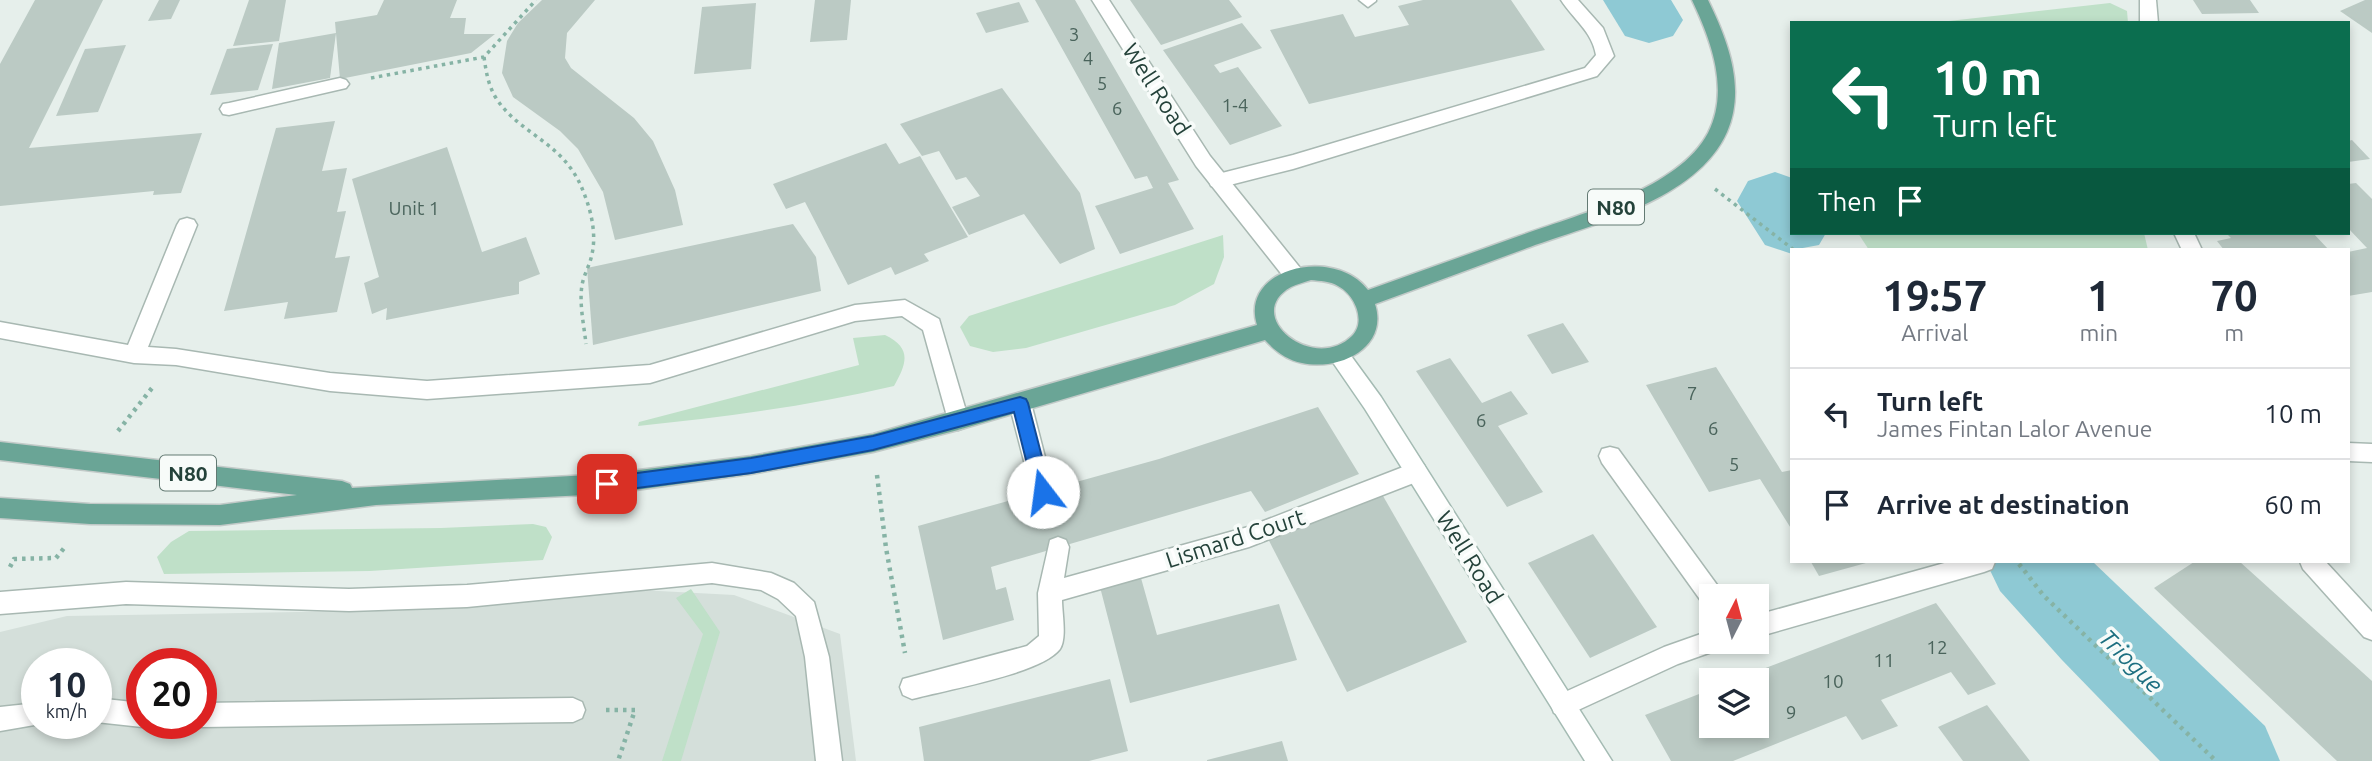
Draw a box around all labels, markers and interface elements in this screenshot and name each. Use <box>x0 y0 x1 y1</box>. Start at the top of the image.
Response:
house number: 3 <box>1069 23 1079 45</box>
street label: Well Road <box>1118 39 1196 139</box>
house number: 4 <box>1083 47 1093 69</box>
icon: left <box>1818 49 1909 140</box>
text: 10 m <box>1933 49 2042 104</box>
house number: 5 <box>1097 72 1107 94</box>
house number: 1-4 <box>1222 94 1248 116</box>
house number: 6 <box>1112 97 1122 119</box>
text: Turn left <box>1933 107 2057 143</box>
icon: arrive <box>1891 182 1929 220</box>
text: Then <box>1818 187 1877 216</box>
road number: N80 <box>1588 190 1644 224</box>
house number: Unit 1 <box>389 197 439 219</box>
text: 19:57 <box>1882 272 1987 319</box>
text: 1 <box>2087 272 2111 319</box>
text: 70 <box>2210 272 2258 319</box>
text: Arrival <box>1901 320 1968 345</box>
text: min <box>2080 320 2118 345</box>
text: m <box>2224 320 2244 345</box>
house number: 7 <box>1687 382 1697 404</box>
text: Turn left <box>1877 387 1983 416</box>
icon: left <box>1818 395 1856 433</box>
text: 10 m <box>2264 399 2322 428</box>
house number: 6 <box>1476 409 1486 431</box>
text: James Fintan Lalor Avenue <box>1877 416 2152 441</box>
house number: 6 <box>1708 417 1718 439</box>
house number: 5 <box>1729 453 1739 475</box>
pin <box>577 454 637 514</box>
position arrow <box>1006 455 1080 529</box>
road number: N80 <box>160 456 216 490</box>
icon: arrive <box>588 465 626 503</box>
icon: arrive <box>1818 486 1856 524</box>
text: Arrive at destination <box>1877 490 2130 519</box>
text: 60 m <box>2264 490 2322 519</box>
street label: Lismard Court <box>1162 504 1308 572</box>
street label: Well Road <box>1432 506 1508 608</box>
north arrow <box>1699 584 1769 654</box>
map controls <box>1699 584 1769 738</box>
water label: Triogue <box>2094 624 2168 698</box>
house number: 12 <box>1926 636 1948 658</box>
speed limit sign: 20 <box>126 648 217 739</box>
house number: 11 <box>1873 649 1895 671</box>
text: 10 <box>47 664 86 704</box>
button: layers <box>1699 668 1769 738</box>
house number: 10 <box>1822 670 1844 692</box>
text: km/h <box>46 701 87 721</box>
house number: 9 <box>1786 701 1796 723</box>

